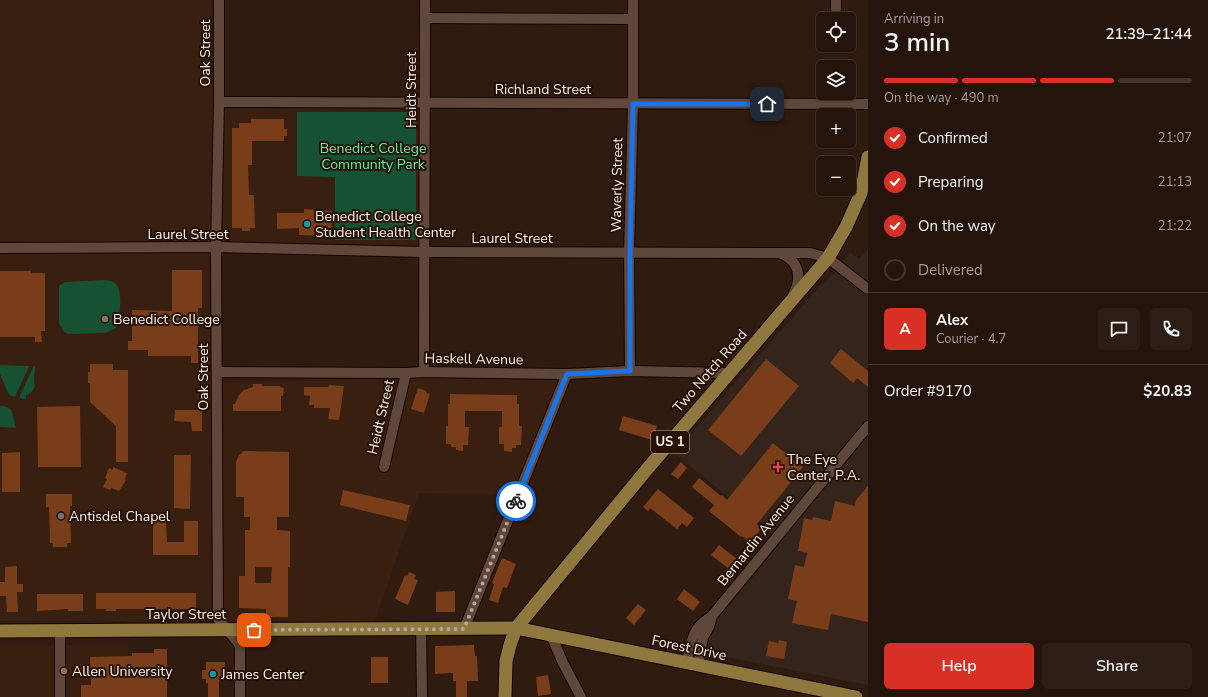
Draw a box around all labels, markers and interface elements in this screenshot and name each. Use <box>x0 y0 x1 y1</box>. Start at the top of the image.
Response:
text: Arriving in <box>884 10 944 28</box>
map controls <box>816 12 856 196</box>
button: locate <box>816 12 856 52</box>
street label: Oak Street <box>196 19 215 86</box>
text: 21:39–21:44 <box>1105 24 1192 44</box>
text: 3 min <box>884 25 950 60</box>
street label: Heidt Street <box>402 52 421 128</box>
button: layers <box>816 60 856 100</box>
street label: Richland Street <box>495 80 591 99</box>
pin <box>750 87 784 121</box>
text: On the way · 490 m <box>884 89 999 107</box>
icon: home <box>756 93 778 115</box>
button: + <box>816 108 856 148</box>
icon: check <box>884 127 906 149</box>
text: Confirmed <box>918 128 988 148</box>
text: 21:07 <box>1158 129 1192 147</box>
street label: Waverly Street <box>607 137 627 232</box>
park label: Benedict College Community Park <box>320 139 426 174</box>
button: − <box>816 156 856 196</box>
icon: check <box>884 171 906 193</box>
text: Preparing <box>918 172 983 192</box>
text: 21:13 <box>1158 173 1192 191</box>
place label: Benedict College Student Health Center <box>315 207 456 242</box>
icon: check <box>884 215 906 237</box>
text: On the way <box>918 216 996 236</box>
text: 21:22 <box>1158 217 1192 235</box>
marker: Benedict College Student Health Center <box>302 219 312 229</box>
street label: Laurel Street <box>147 225 229 244</box>
street label: Laurel Street <box>471 229 553 248</box>
text: Delivered <box>918 260 983 280</box>
button: chat <box>1098 308 1140 350</box>
button: phone <box>1150 308 1192 350</box>
place label: Benedict College <box>113 310 220 329</box>
text: Alex <box>936 310 968 330</box>
marker: Benedict College <box>100 314 110 324</box>
text: A <box>899 319 911 339</box>
street label: Two Notch Road <box>669 325 751 417</box>
text: Courier · 4.7 <box>936 330 1006 348</box>
street label: Oak Street <box>194 343 213 410</box>
street label: Haskell Avenue <box>425 349 523 369</box>
street label: Heidt Street <box>363 378 399 456</box>
text: Order #9170 <box>884 381 972 401</box>
text: $20.83 <box>1143 381 1192 401</box>
road number: US 1 <box>651 431 689 453</box>
place label: The Eye Center, P.A. <box>787 450 860 485</box>
marker: The Eye Center, P.A. <box>772 461 784 473</box>
courier <box>496 481 536 521</box>
icon: bike <box>505 490 527 512</box>
street label: Bernardin Avenue <box>713 490 799 590</box>
place label: Antisdel Chapel <box>69 507 171 526</box>
marker: Antisdel Chapel <box>56 511 66 521</box>
street label: Taylor Street <box>146 605 226 624</box>
pin <box>237 613 271 647</box>
icon: bag <box>243 619 265 641</box>
street label: Forest Drive <box>650 631 728 665</box>
button: Help <box>884 643 1034 689</box>
button: Share <box>1042 643 1192 689</box>
place label: Allen University <box>72 662 173 681</box>
place label: James Center <box>220 665 304 684</box>
marker: Allen University <box>59 666 69 676</box>
marker: James Center <box>208 669 218 679</box>

